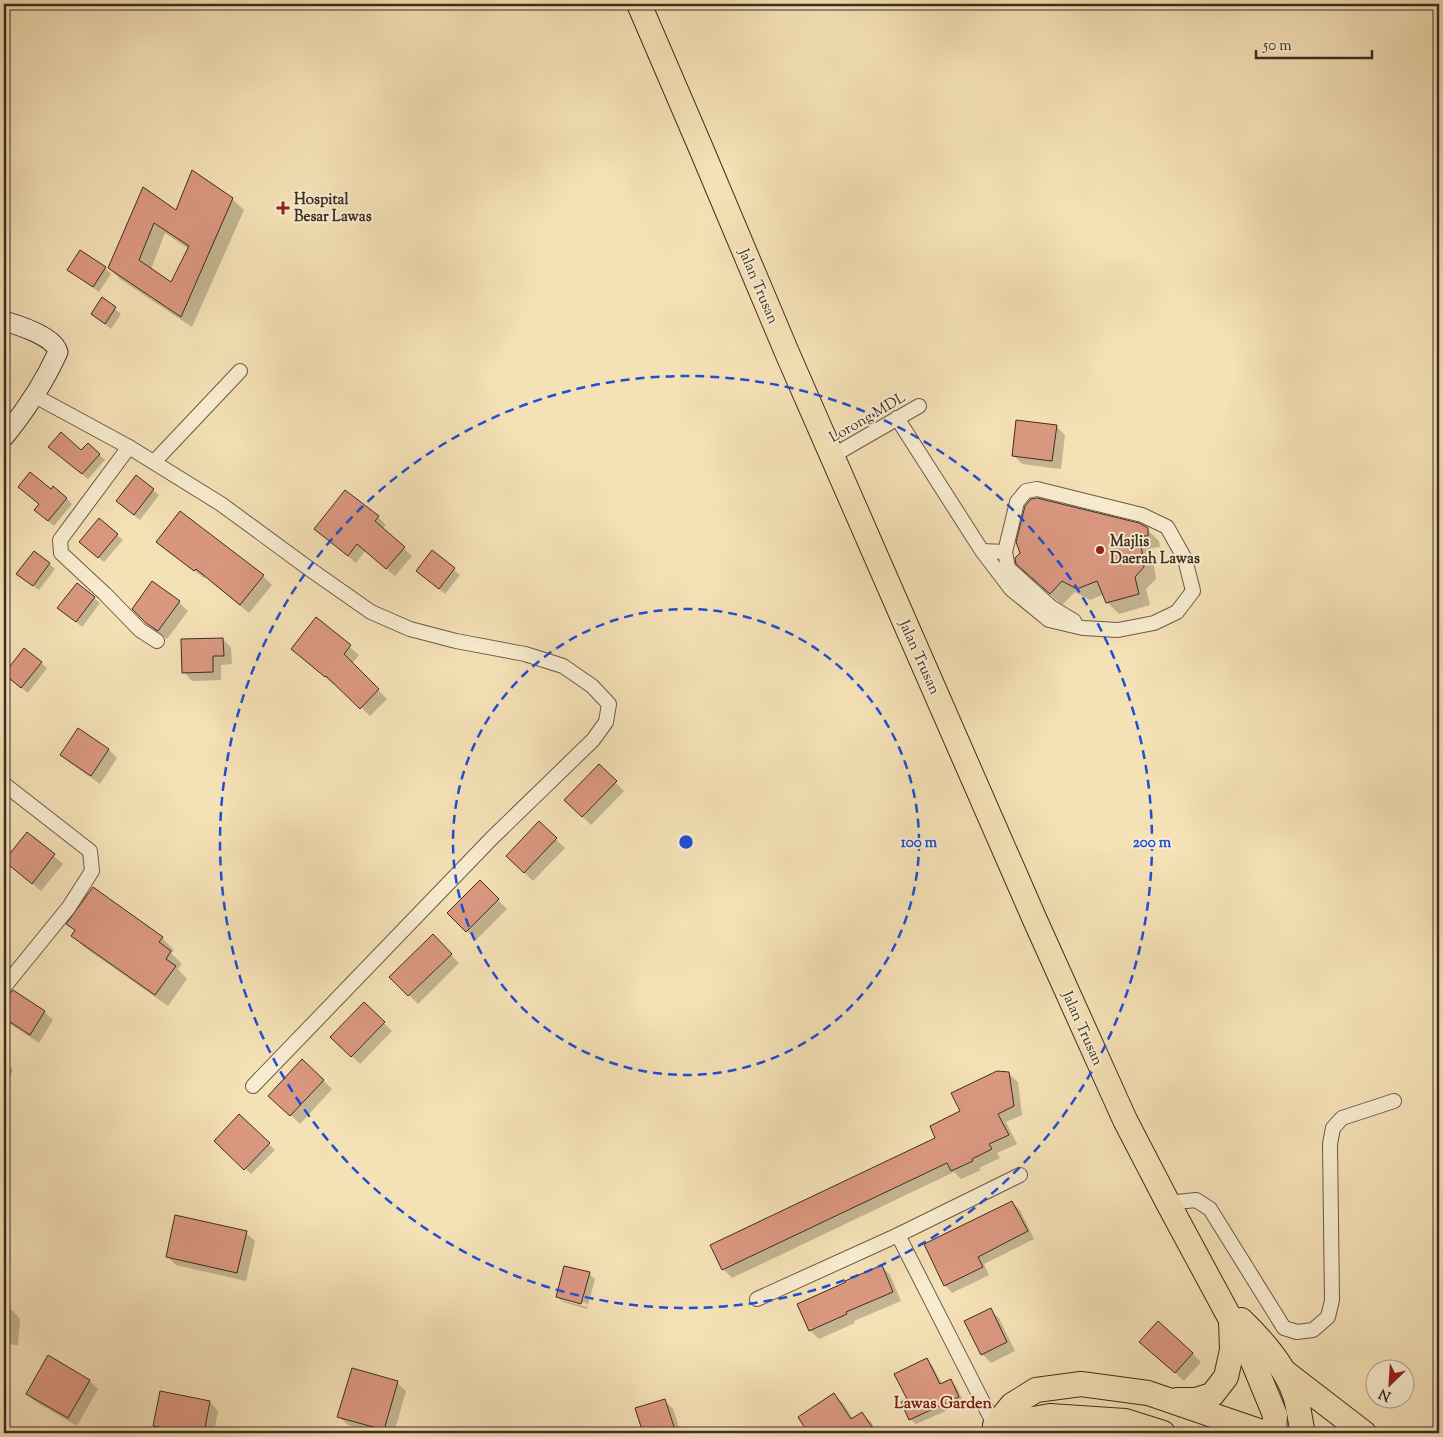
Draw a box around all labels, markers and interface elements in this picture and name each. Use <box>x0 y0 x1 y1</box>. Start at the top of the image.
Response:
scale bar <box>1256 28 1372 60</box>
text: 50 m <box>1262 36 1292 57</box>
place label: Hospital Besar Lawas <box>294 190 372 228</box>
marker: Hospital Besar Lawas <box>276 201 290 215</box>
street label: Jalan Trusan <box>732 245 783 327</box>
street label: Lorong MDL <box>826 388 910 449</box>
place label: Majlis Daerah Lawas <box>1110 532 1200 570</box>
marker: Majlis Daerah Lawas <box>1094 544 1106 556</box>
street label: Jalan Trusan <box>892 616 944 698</box>
centre of rings <box>677 833 695 851</box>
text: 100 m <box>901 833 938 854</box>
text: 200 m <box>1133 833 1172 854</box>
street label: Jalan Trusan <box>1055 987 1107 1069</box>
north arrow <box>1366 1360 1416 1410</box>
text: N <box>1376 1383 1395 1405</box>
district label: Lawas Garden <box>894 1393 992 1416</box>

